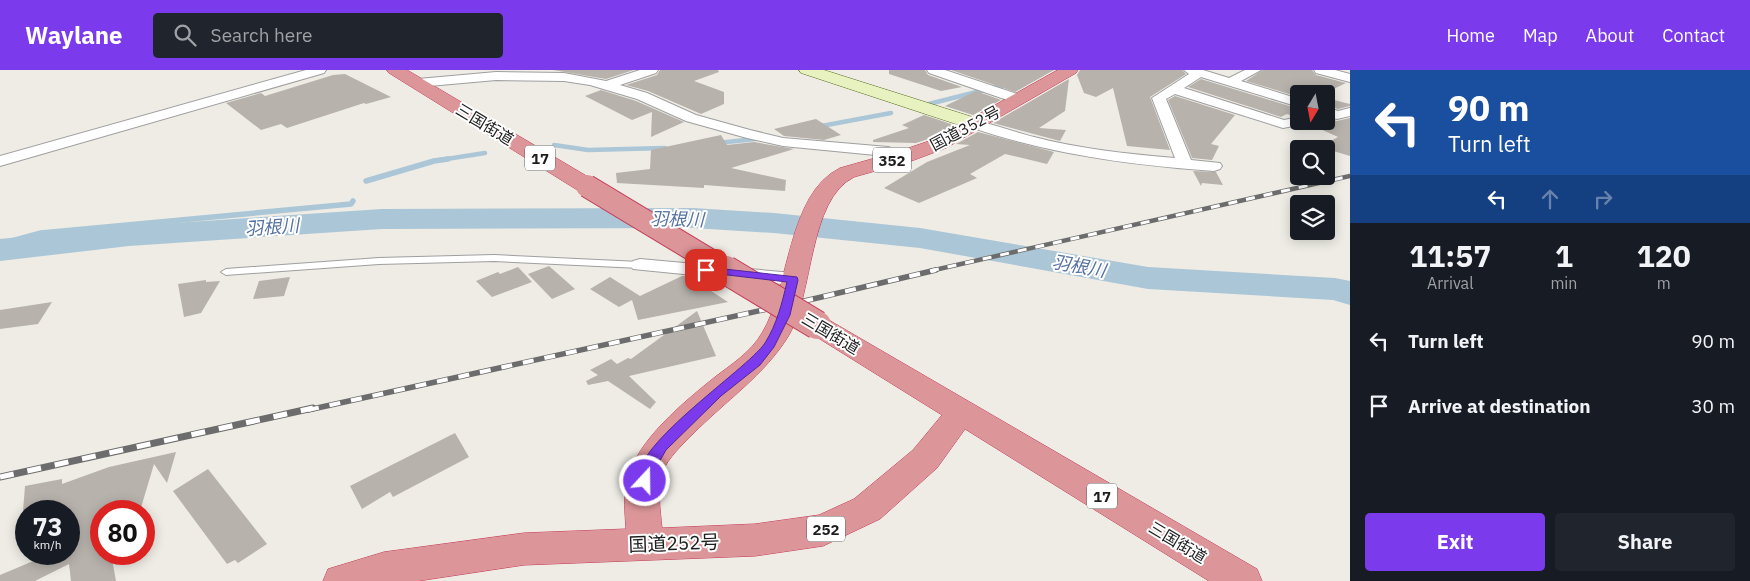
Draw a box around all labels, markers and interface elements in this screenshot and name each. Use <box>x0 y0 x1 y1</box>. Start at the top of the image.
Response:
search box <box>153 13 503 58</box>
text: Waylane <box>25 19 123 51</box>
icon: search <box>171 21 199 49</box>
text: Search here <box>211 23 312 47</box>
text: Home <box>1447 24 1495 47</box>
text: Map <box>1523 24 1558 47</box>
text: About <box>1586 24 1634 47</box>
text: Contact <box>1662 24 1725 47</box>
north arrow <box>1290 85 1335 130</box>
map controls <box>1290 85 1335 240</box>
text: 90 m <box>1448 85 1530 131</box>
icon: left <box>1365 90 1430 155</box>
street label: 三国街道 <box>452 99 518 149</box>
street label: 国道352号 <box>926 101 1004 155</box>
text: Turn left <box>1448 129 1531 158</box>
button: search <box>1290 140 1335 185</box>
road number: 17 <box>525 146 555 170</box>
road number: 352 <box>873 148 911 172</box>
icon: left <box>1483 185 1511 213</box>
icon: ahead <box>1536 185 1564 213</box>
icon: right <box>1589 185 1617 213</box>
button: layers <box>1290 195 1335 240</box>
water label: 羽根川 <box>650 207 706 231</box>
water label: 羽根川 <box>244 214 302 240</box>
text: 11:57 <box>1409 236 1491 275</box>
text: 1 <box>1555 236 1573 275</box>
text: 120 <box>1637 236 1691 275</box>
pin <box>685 249 727 291</box>
water label: 羽根川 <box>1050 250 1110 282</box>
icon: arrive <box>692 256 720 284</box>
text: Arrival <box>1427 273 1474 293</box>
text: min <box>1550 273 1577 293</box>
text: m <box>1657 273 1671 293</box>
street label: 三国街道 <box>798 308 864 358</box>
icon: left <box>1365 327 1393 355</box>
text: Turn left <box>1408 329 1484 353</box>
text: 90 m <box>1691 329 1735 353</box>
icon: arrive <box>1365 392 1393 420</box>
text: Arrive at destination <box>1408 394 1591 418</box>
text: 30 m <box>1691 394 1735 418</box>
position arrow <box>618 454 670 506</box>
road number: 17 <box>1087 484 1117 508</box>
speed limit sign: 80 <box>90 500 155 565</box>
text: 73 <box>32 510 63 543</box>
button: Exit <box>1365 513 1545 571</box>
button: Share <box>1555 513 1735 571</box>
road number: 252 <box>807 516 845 542</box>
street label: 三国街道 <box>1145 517 1211 567</box>
street label: 国道252号 <box>628 529 720 557</box>
text: km/h <box>33 537 62 552</box>

